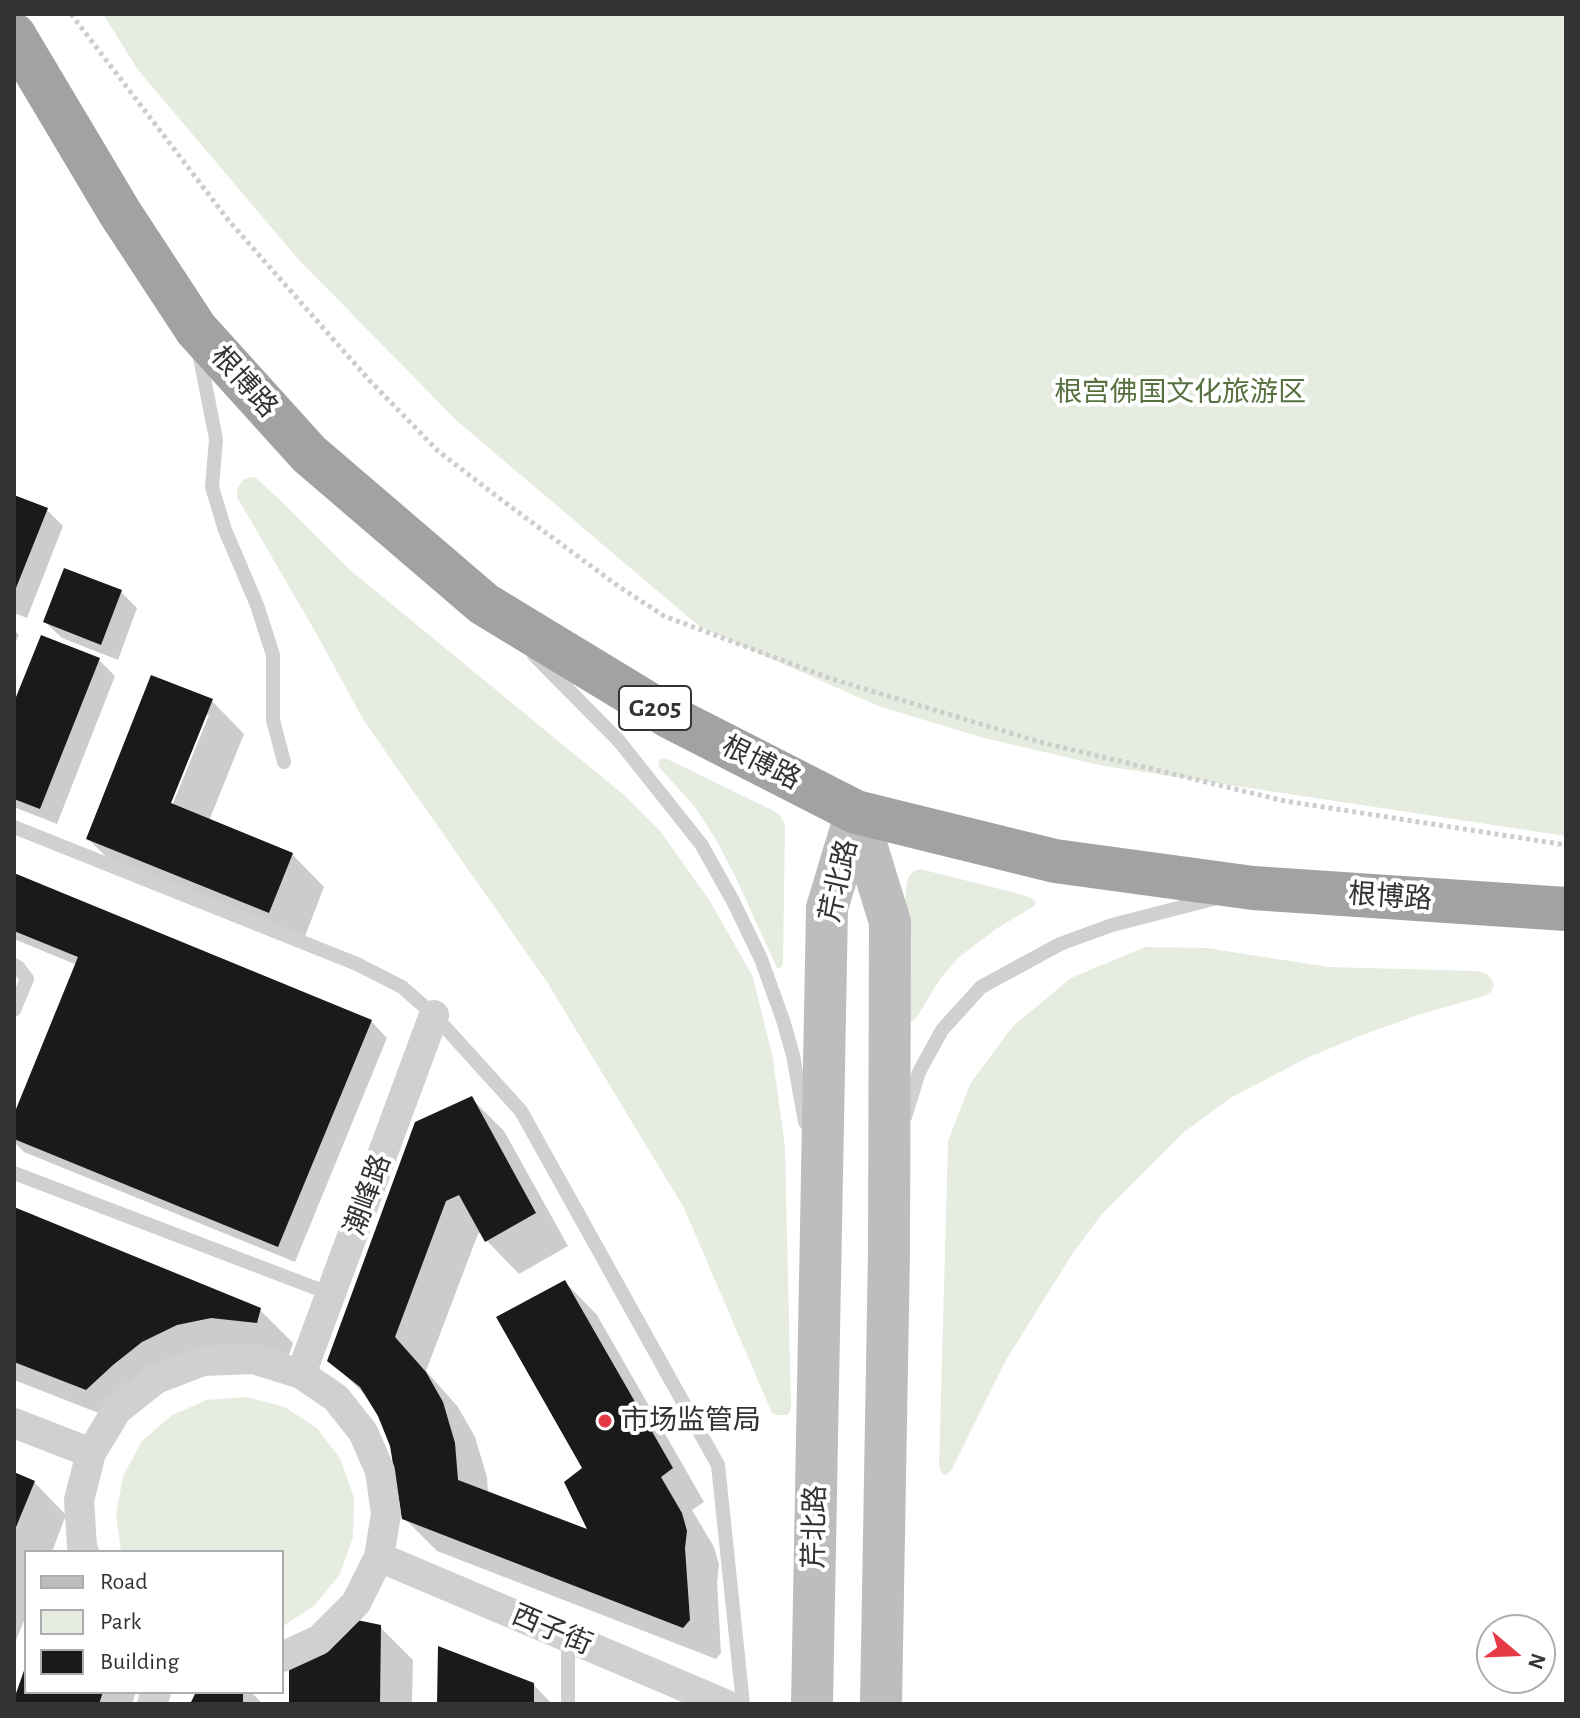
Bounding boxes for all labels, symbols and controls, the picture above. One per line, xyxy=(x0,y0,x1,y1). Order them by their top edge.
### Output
street label: 根博路 xyxy=(203,340,285,424)
park label: 根宫佛国文化旅游区 xyxy=(1054,376,1306,410)
road number: G205 xyxy=(619,686,691,730)
street label: 根博路 xyxy=(716,729,806,797)
street label: 芹北路 xyxy=(813,836,865,926)
street label: 根博路 xyxy=(1347,877,1433,917)
street label: 潮峰路 xyxy=(338,1150,398,1240)
place label: 市场监管局 xyxy=(621,1404,761,1438)
marker: 市场监管局 xyxy=(596,1412,614,1430)
street label: 芹北路 xyxy=(797,1485,833,1569)
legend xyxy=(24,1550,284,1694)
text: Road xyxy=(100,1570,148,1594)
street label: 西子街 xyxy=(507,1598,597,1662)
text: Park xyxy=(100,1610,141,1634)
north arrow xyxy=(1476,1614,1556,1694)
text: Building xyxy=(100,1650,179,1674)
text: N xyxy=(1524,1650,1550,1672)

